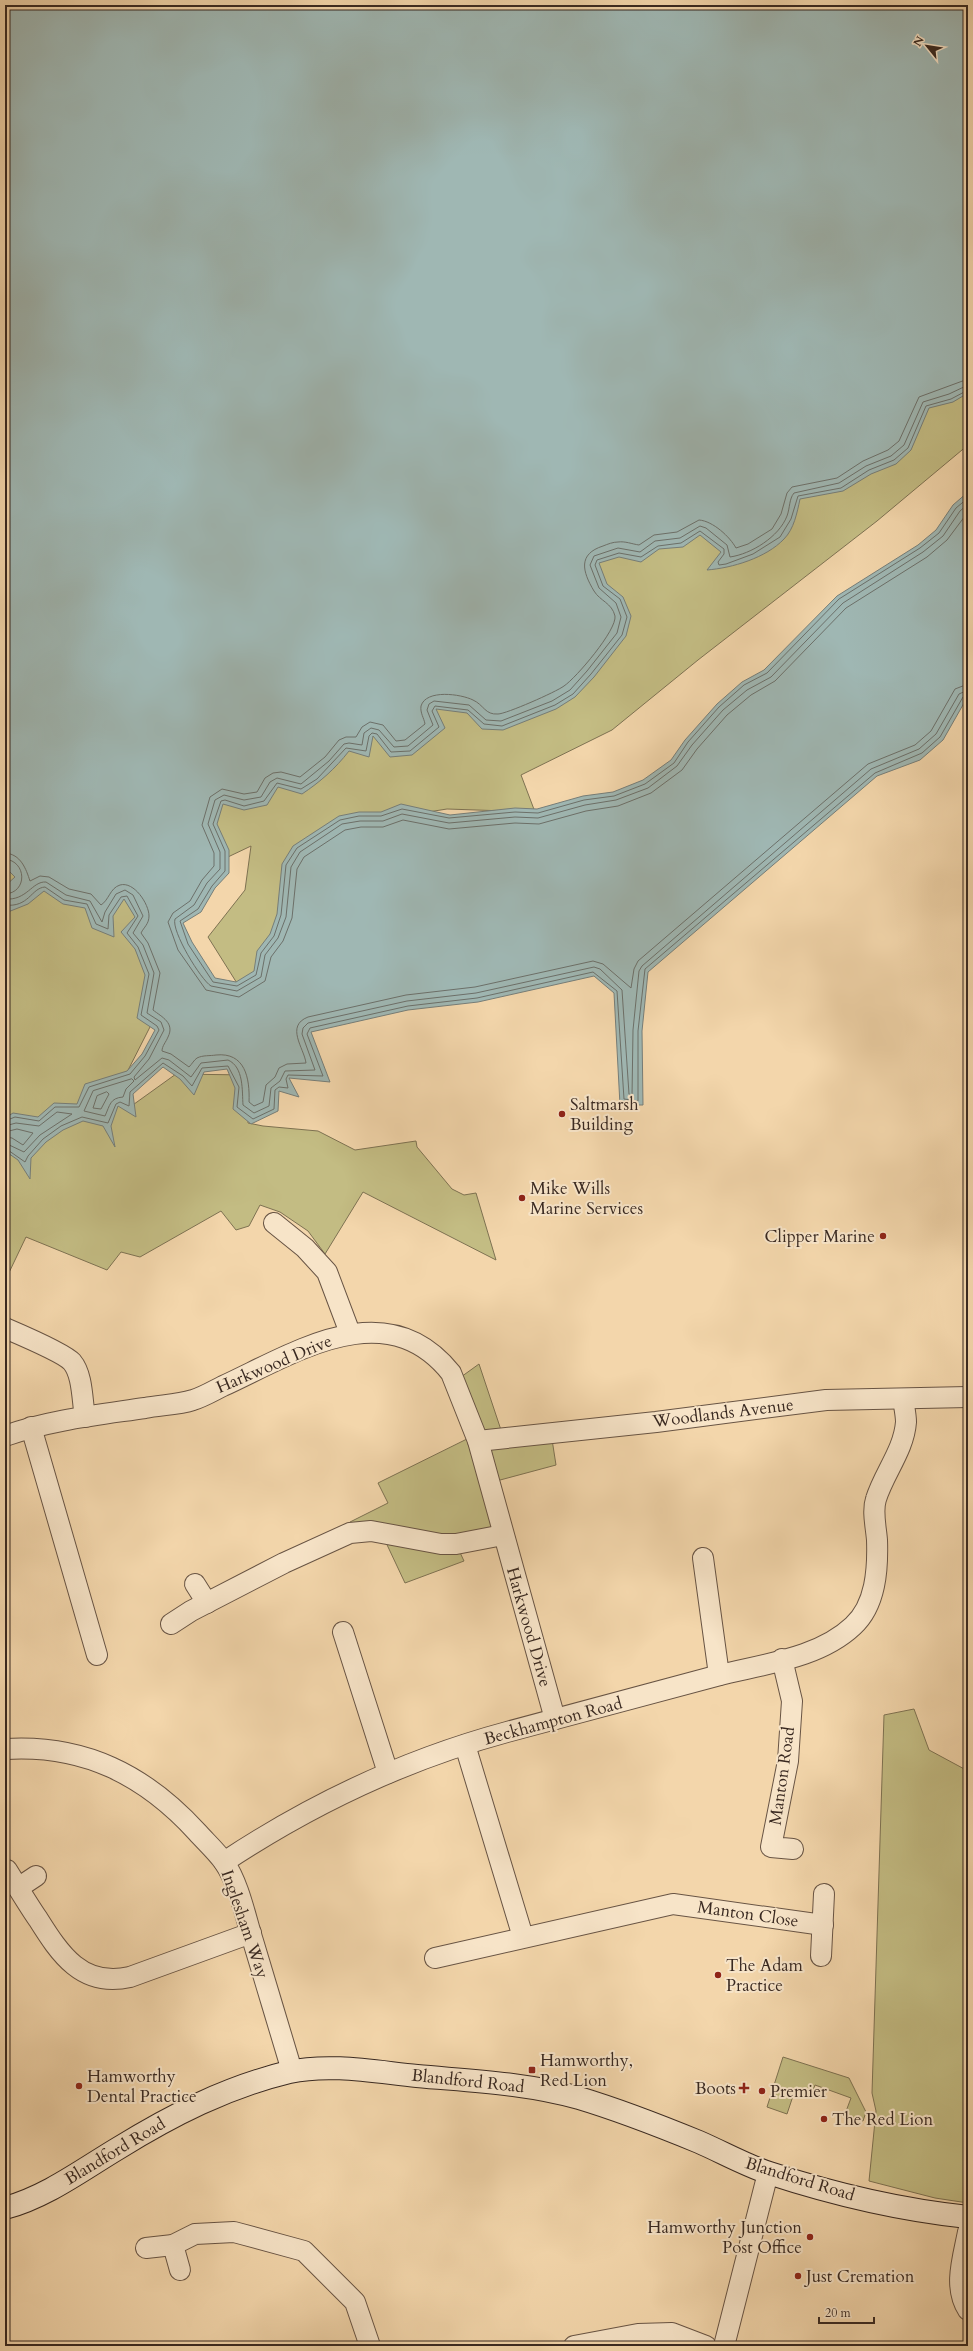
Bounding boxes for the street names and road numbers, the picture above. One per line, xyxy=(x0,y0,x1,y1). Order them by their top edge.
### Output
street label: Harkwood Drive xyxy=(213,1329,335,1399)
street label: Woodlands Avenue xyxy=(650,1393,795,1433)
street label: Harkwood Drive xyxy=(501,1564,557,1690)
street label: Beckhampton Road xyxy=(481,1691,625,1751)
street label: Manton Road xyxy=(764,1725,800,1827)
street label: Inglesham Way xyxy=(216,1867,274,1981)
street label: Manton Close xyxy=(696,1896,800,1932)
street label: Blandford Road xyxy=(410,2064,526,2098)
street label: Blandford Road xyxy=(60,2112,170,2190)
street label: Blandford Road xyxy=(742,2151,858,2207)

